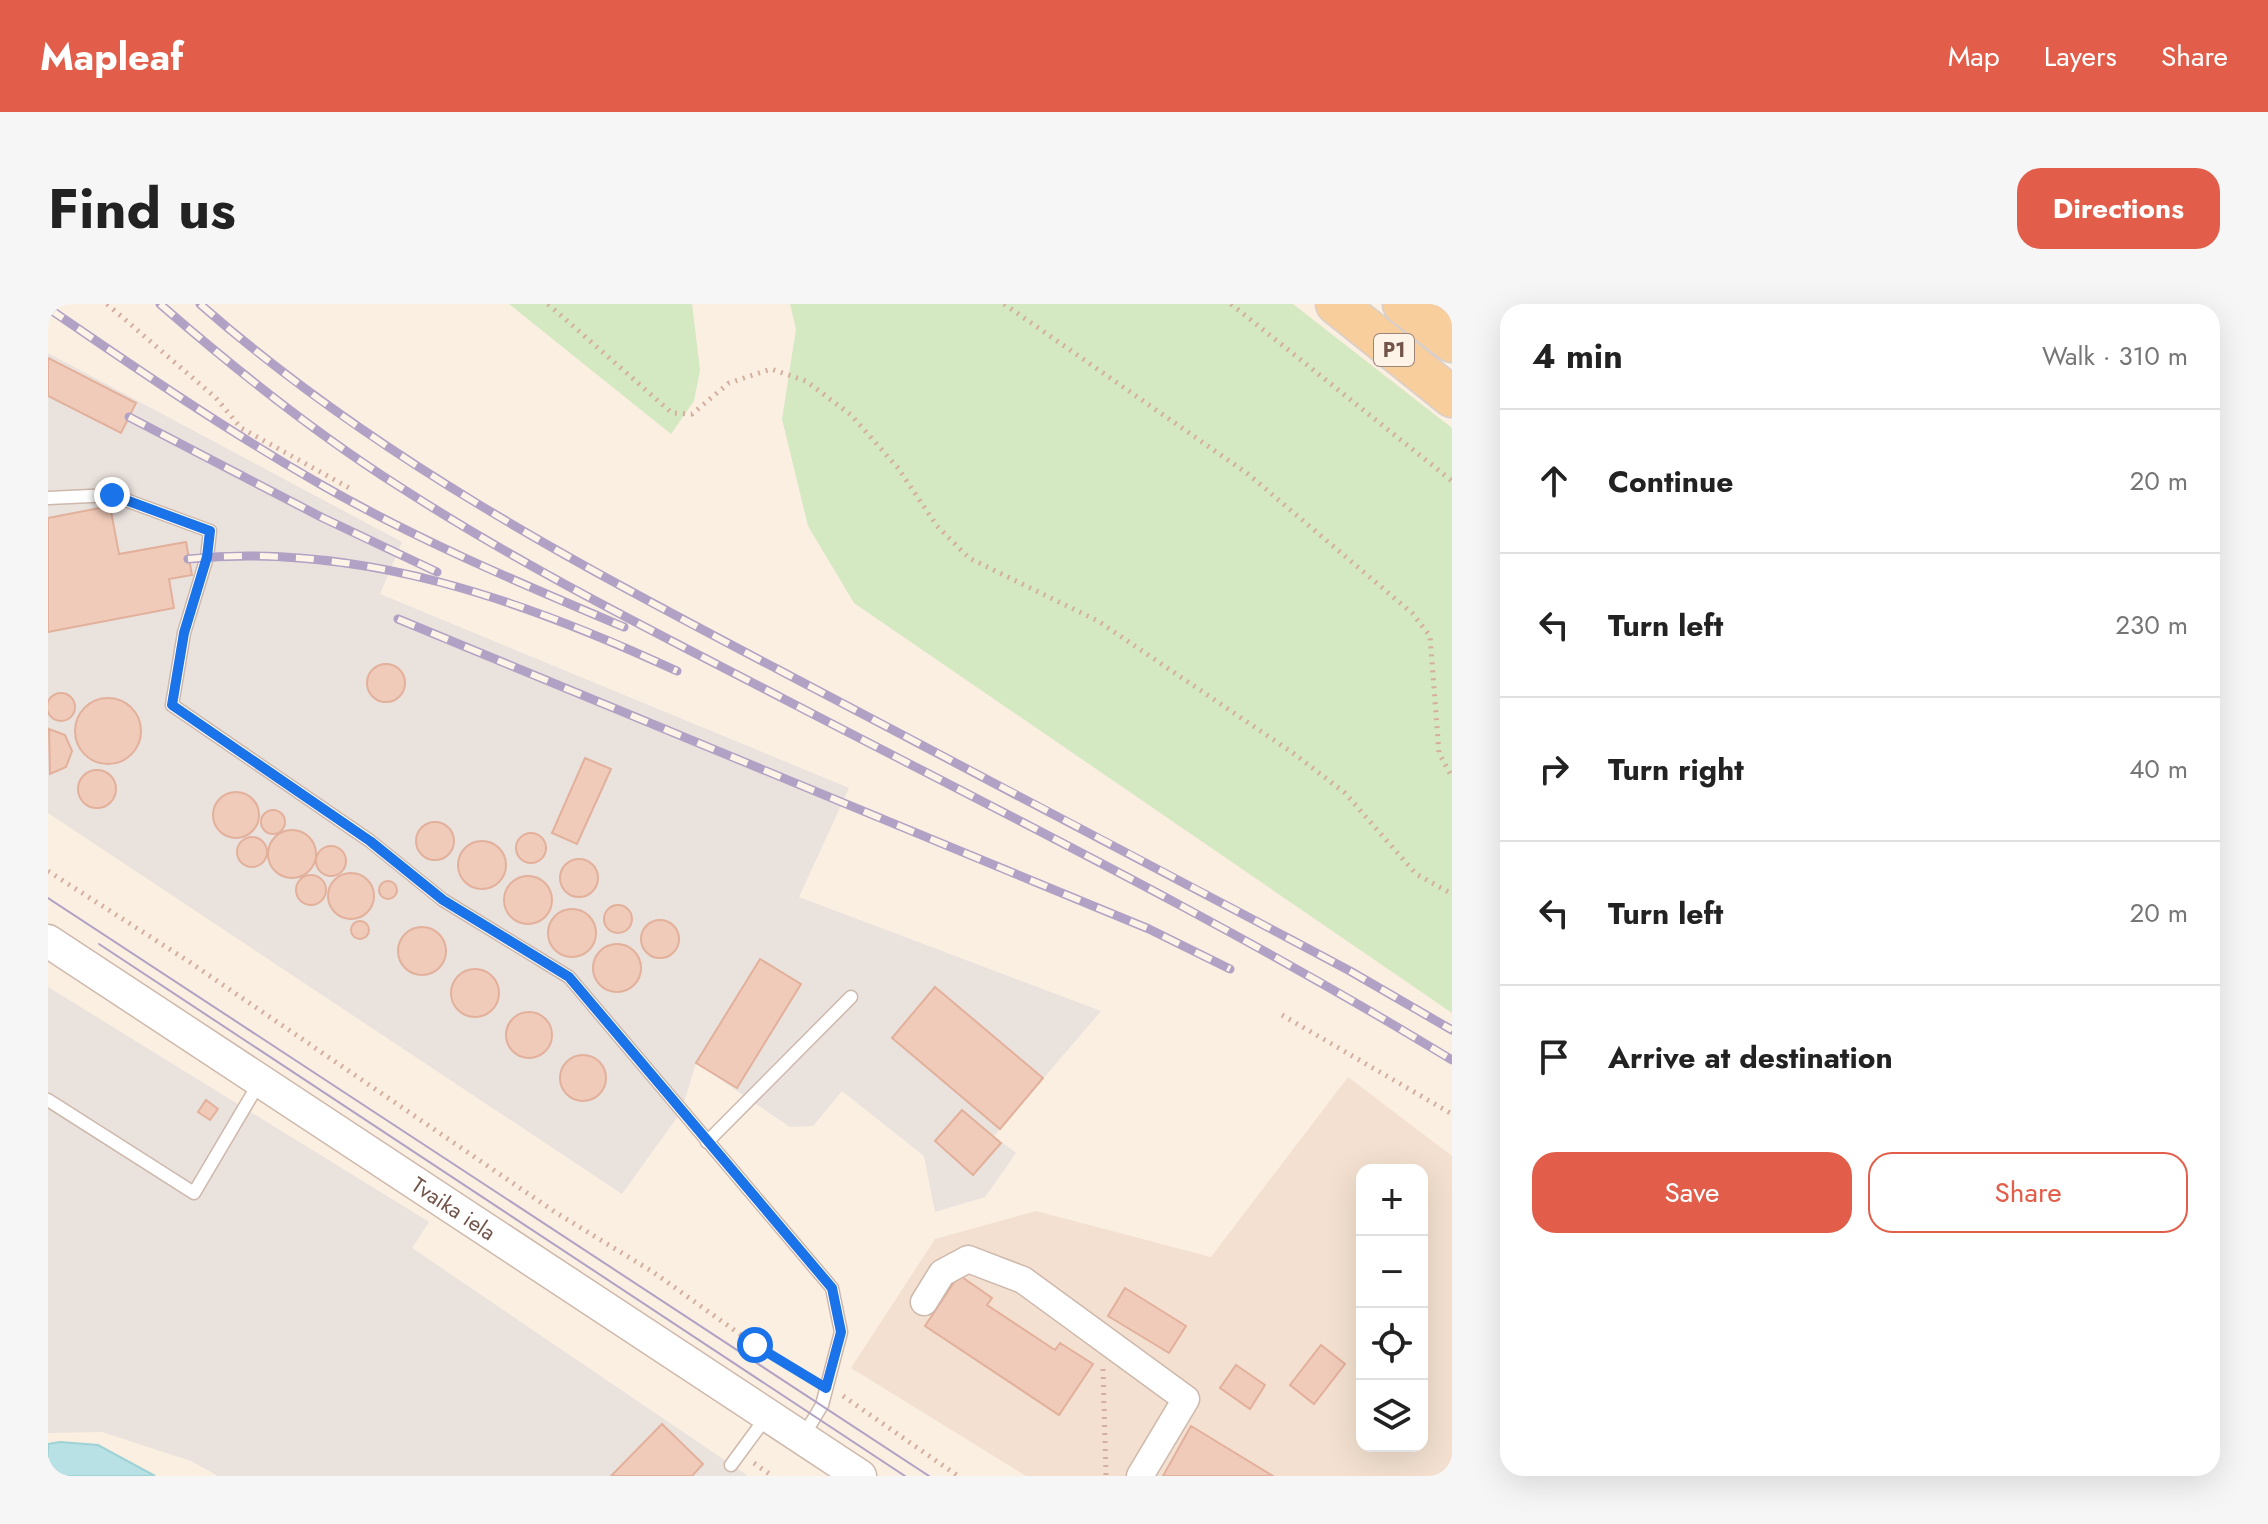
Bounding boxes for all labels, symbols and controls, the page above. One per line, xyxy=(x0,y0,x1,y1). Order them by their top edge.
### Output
text: Mapleaf xyxy=(40,29,183,84)
text: Map xyxy=(1948,36,2000,77)
text: Layers xyxy=(2044,36,2117,77)
text: Share xyxy=(2161,36,2228,77)
text: Find us xyxy=(48,168,236,249)
button: Directions xyxy=(2017,168,2220,249)
text: 4 min xyxy=(1532,332,1623,381)
road number: P1 xyxy=(1374,334,1414,366)
text: Walk · 310 m xyxy=(2042,337,2188,375)
icon: ahead xyxy=(1532,459,1576,503)
text: Continue xyxy=(1608,460,1734,503)
text: 20 m xyxy=(2130,462,2188,500)
route end xyxy=(94,477,130,513)
icon: left xyxy=(1532,603,1576,647)
text: Turn left xyxy=(1608,604,1723,647)
text: 230 m xyxy=(2115,606,2188,644)
icon: right xyxy=(1532,747,1576,791)
text: Turn right xyxy=(1608,748,1744,791)
text: 40 m xyxy=(2129,750,2188,788)
icon: left xyxy=(1532,891,1576,935)
text: Turn left xyxy=(1608,892,1723,935)
text: 20 m xyxy=(2130,894,2188,932)
icon: arrive xyxy=(1532,1035,1576,1079)
text: Arrive at destination xyxy=(1608,1036,1893,1079)
button: Save xyxy=(1532,1152,1852,1233)
button: Share xyxy=(1868,1152,2188,1233)
map controls xyxy=(1356,1164,1428,1452)
button: + xyxy=(1356,1164,1428,1236)
street label: Tvaika iela xyxy=(405,1169,502,1248)
button: − xyxy=(1356,1236,1428,1308)
button: locate xyxy=(1356,1308,1428,1380)
route start xyxy=(737,1327,773,1363)
button: layers xyxy=(1356,1380,1428,1452)

